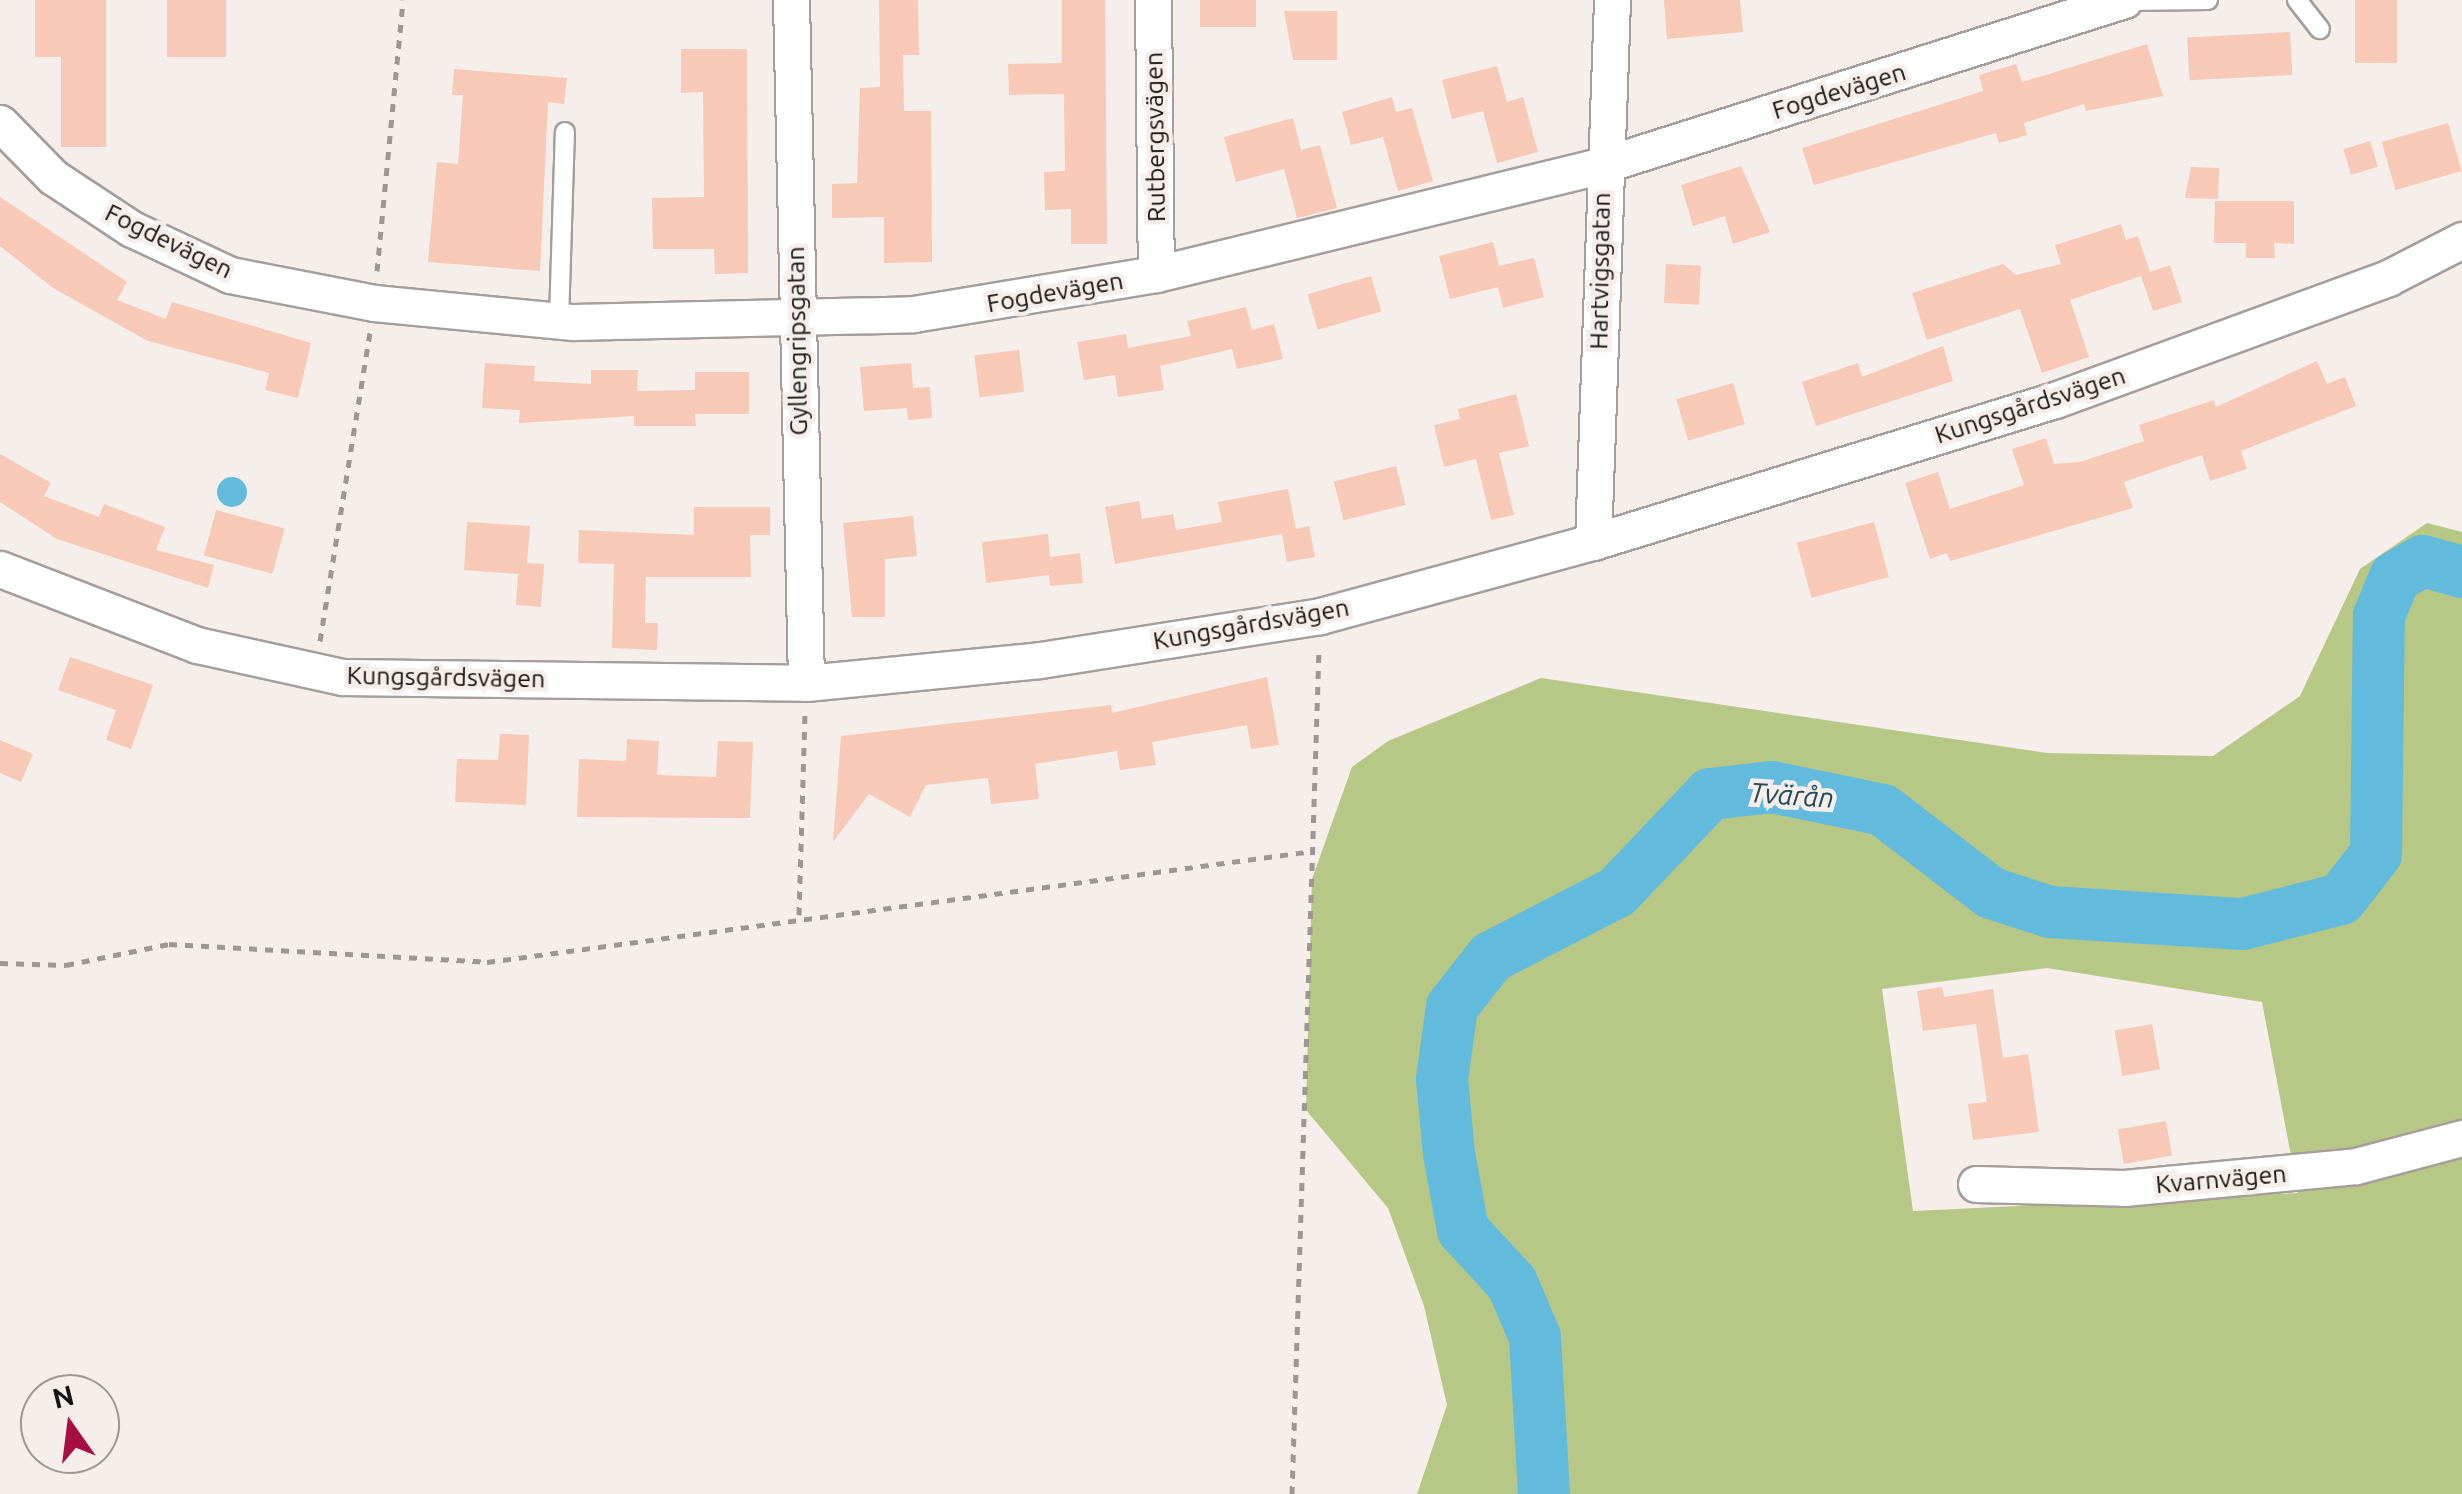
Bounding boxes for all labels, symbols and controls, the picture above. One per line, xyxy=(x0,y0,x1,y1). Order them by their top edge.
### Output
street label: Rutbergsvägen xyxy=(1139,52,1171,222)
street label: Fogdevägen xyxy=(1769,56,1909,126)
street label: Hartvigsgatan xyxy=(1584,192,1616,350)
street label: Fogdevägen xyxy=(100,197,238,285)
street label: Gyllengripsgatan xyxy=(780,246,814,436)
street label: Fogdevägen xyxy=(984,265,1126,319)
street label: Kungsgårdsvägen xyxy=(1931,360,2129,450)
street label: Kungsgårdsvägen xyxy=(1151,592,1351,656)
street label: Kungsgårdsvägen xyxy=(346,660,546,694)
water label: Tvärån xyxy=(1749,775,1835,815)
street label: Kvarnvägen xyxy=(2154,1158,2288,1200)
north arrow xyxy=(20,1374,120,1474)
text: N xyxy=(49,1379,77,1414)

